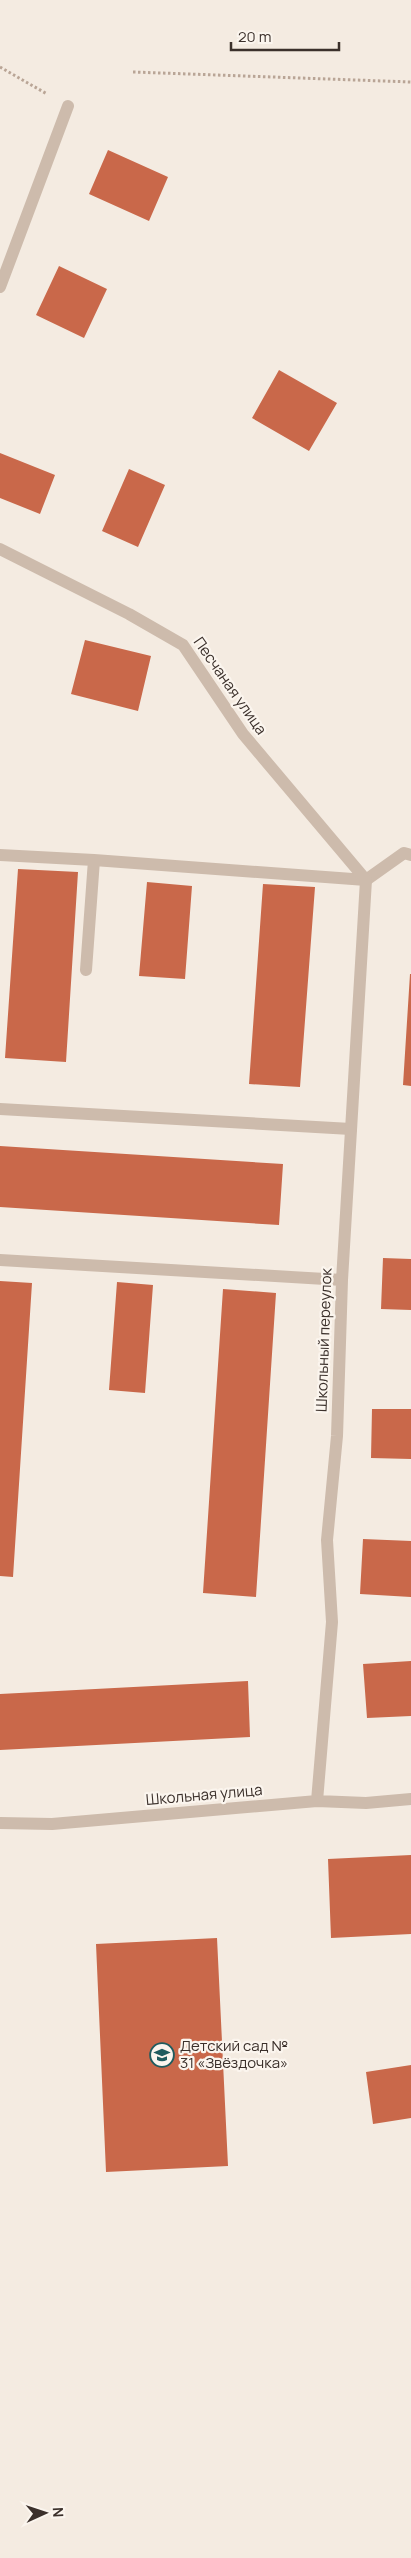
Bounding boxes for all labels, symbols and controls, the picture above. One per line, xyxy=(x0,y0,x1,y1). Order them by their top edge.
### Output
scale bar xyxy=(231,20,338,52)
text: 20 m xyxy=(238,26,271,47)
street label: Песчаная улица xyxy=(189,633,272,739)
street label: Школьный переулок xyxy=(310,1267,337,1412)
street label: Школьная улица xyxy=(145,1779,263,1810)
place label: Детский сад № 31 «Звёздочка» xyxy=(180,2035,288,2073)
school or university icon: Детский сад № 31 «Звёздочка» xyxy=(149,2042,175,2068)
north arrow xyxy=(20,2488,70,2538)
text: N xyxy=(49,2507,68,2518)

